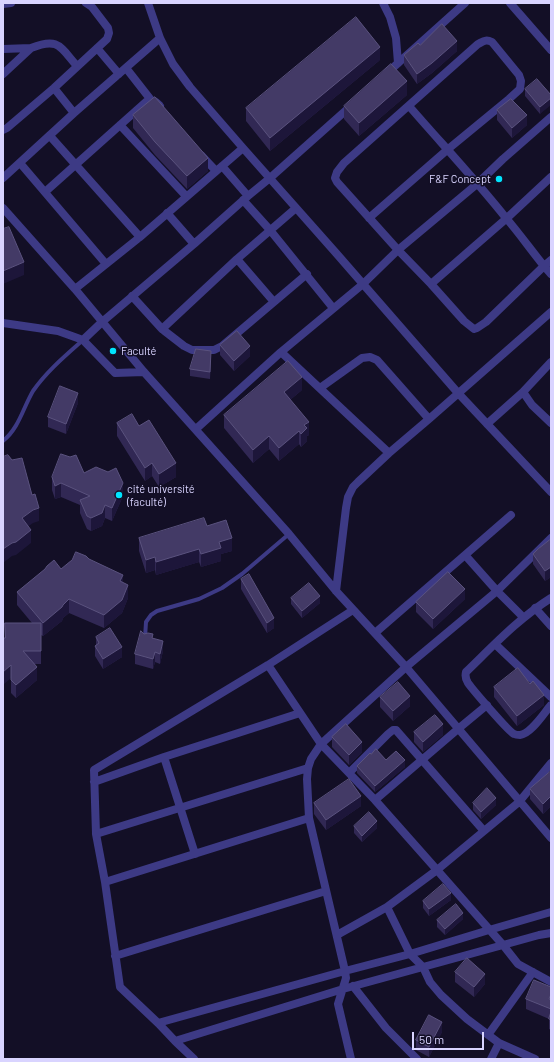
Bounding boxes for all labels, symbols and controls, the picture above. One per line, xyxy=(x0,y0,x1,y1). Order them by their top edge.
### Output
place label: F&F Concept xyxy=(429,172,491,186)
marker: F&F Concept xyxy=(494,174,504,184)
place label: Faculté xyxy=(121,344,156,358)
marker: Faculté xyxy=(108,346,118,356)
place label: cité université (faculté) xyxy=(127,482,195,508)
marker: cité université (faculté) xyxy=(114,490,124,500)
scale bar xyxy=(414,1024,486,1050)
text: 50 m xyxy=(419,1032,444,1046)

